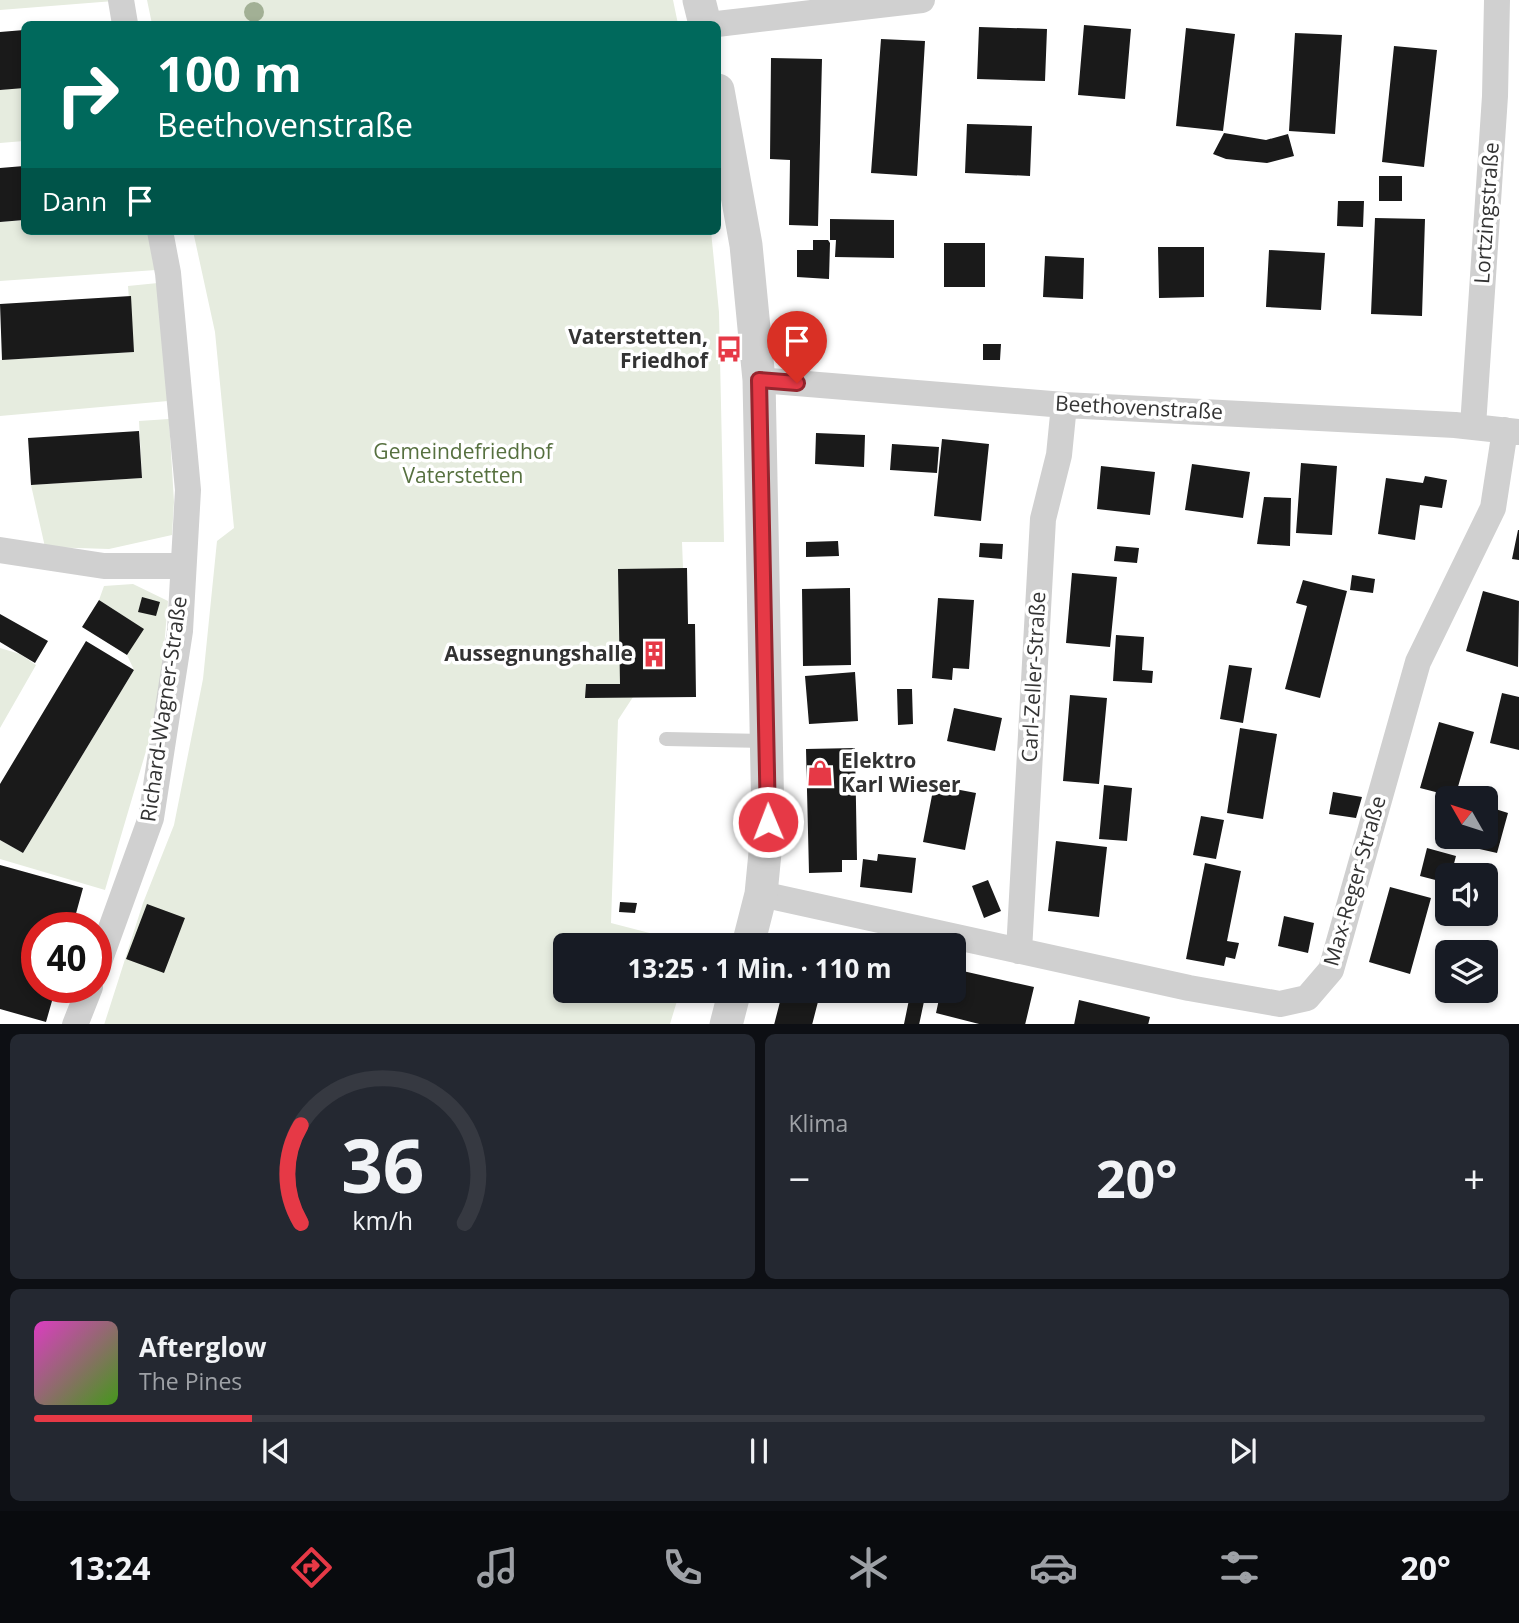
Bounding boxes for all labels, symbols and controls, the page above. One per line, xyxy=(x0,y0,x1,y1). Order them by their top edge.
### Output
text: 100 m xyxy=(157,40,302,106)
icon: right xyxy=(42,49,133,140)
text: Beethovenstraße xyxy=(157,103,413,146)
street label: Lortzingstraße xyxy=(1467,141,1505,285)
icon: arrive xyxy=(121,182,159,220)
text: Dann xyxy=(42,183,107,219)
pin xyxy=(767,311,827,383)
place label: Vaterstetten, Friedhof xyxy=(568,322,710,374)
icon: arrive xyxy=(778,322,816,360)
bus stop icon: Vaterstetten, Friedhof xyxy=(714,334,744,364)
street label: Beethovenstraße xyxy=(1054,389,1224,425)
park label: Gemeindefriedhof Vaterstetten xyxy=(373,437,555,489)
street label: Carl-Zeller-Straße xyxy=(1015,591,1051,763)
street label: Richard-Wagner-Straße xyxy=(133,594,193,824)
place label: Aussegnungshalle xyxy=(444,639,633,667)
building icon: Aussegnungshalle xyxy=(639,639,669,669)
place label: Elektro Karl Wieser xyxy=(841,746,961,798)
shop icon: Elektro Karl Wieser xyxy=(805,758,835,788)
position arrow xyxy=(731,785,805,859)
north arrow xyxy=(1435,786,1498,849)
map controls xyxy=(1435,786,1498,1003)
street label: Max-Reger-Straße xyxy=(1316,792,1392,969)
button: sound xyxy=(1435,863,1498,926)
speed limit sign: 40 xyxy=(21,912,112,1003)
button: layers xyxy=(1435,940,1498,1003)
text: 13:25 · 1 Min. · 110 m xyxy=(627,950,892,986)
text: Klima xyxy=(789,1107,848,1139)
text: 36 xyxy=(341,1115,424,1214)
text: 20° xyxy=(1096,1142,1178,1213)
text: − xyxy=(789,1152,810,1204)
text: + xyxy=(1463,1152,1485,1204)
text: km/h xyxy=(352,1202,413,1236)
text: Afterglow xyxy=(139,1329,266,1365)
text: The Pines xyxy=(139,1365,242,1397)
icon: previous xyxy=(257,1432,295,1470)
icon: pause xyxy=(740,1432,778,1470)
icon: next xyxy=(1224,1432,1262,1470)
icon: directions xyxy=(287,1543,336,1592)
icon: music xyxy=(473,1543,522,1592)
icon: phone xyxy=(658,1543,707,1592)
icon: climate xyxy=(844,1543,893,1592)
icon: car xyxy=(1029,1543,1078,1592)
icon: filters xyxy=(1215,1543,1264,1592)
text: 13:24 xyxy=(68,1546,151,1589)
text: 20° xyxy=(1400,1546,1451,1589)

